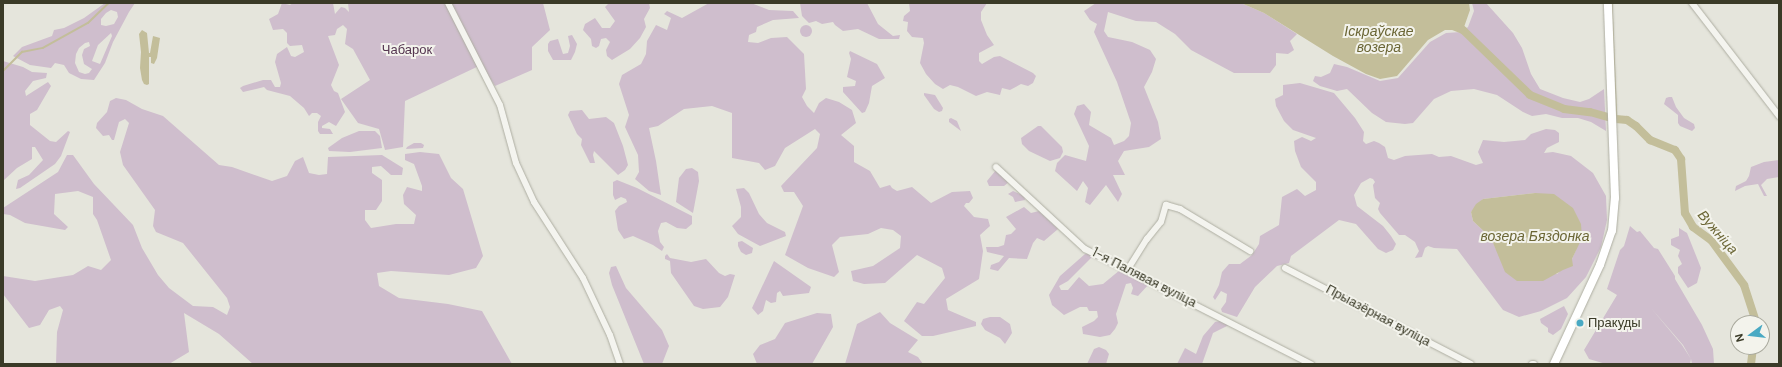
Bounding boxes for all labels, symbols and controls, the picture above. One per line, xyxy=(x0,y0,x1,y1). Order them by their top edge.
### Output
water label: Іскраўскае возера xyxy=(1344,23,1414,56)
park label: Чабарок xyxy=(382,42,432,58)
water label: Вужніца xyxy=(1694,207,1742,257)
water label: возера Бяздонка xyxy=(1480,228,1590,244)
street label: 1-я Палявая вуліца xyxy=(1089,245,1199,311)
street label: Прыазёрная вуліца xyxy=(1323,282,1433,350)
place label: Пракуды xyxy=(1588,315,1641,331)
north arrow xyxy=(1730,315,1770,355)
marker: Пракуды xyxy=(1575,318,1585,328)
text: N xyxy=(1732,332,1747,344)

